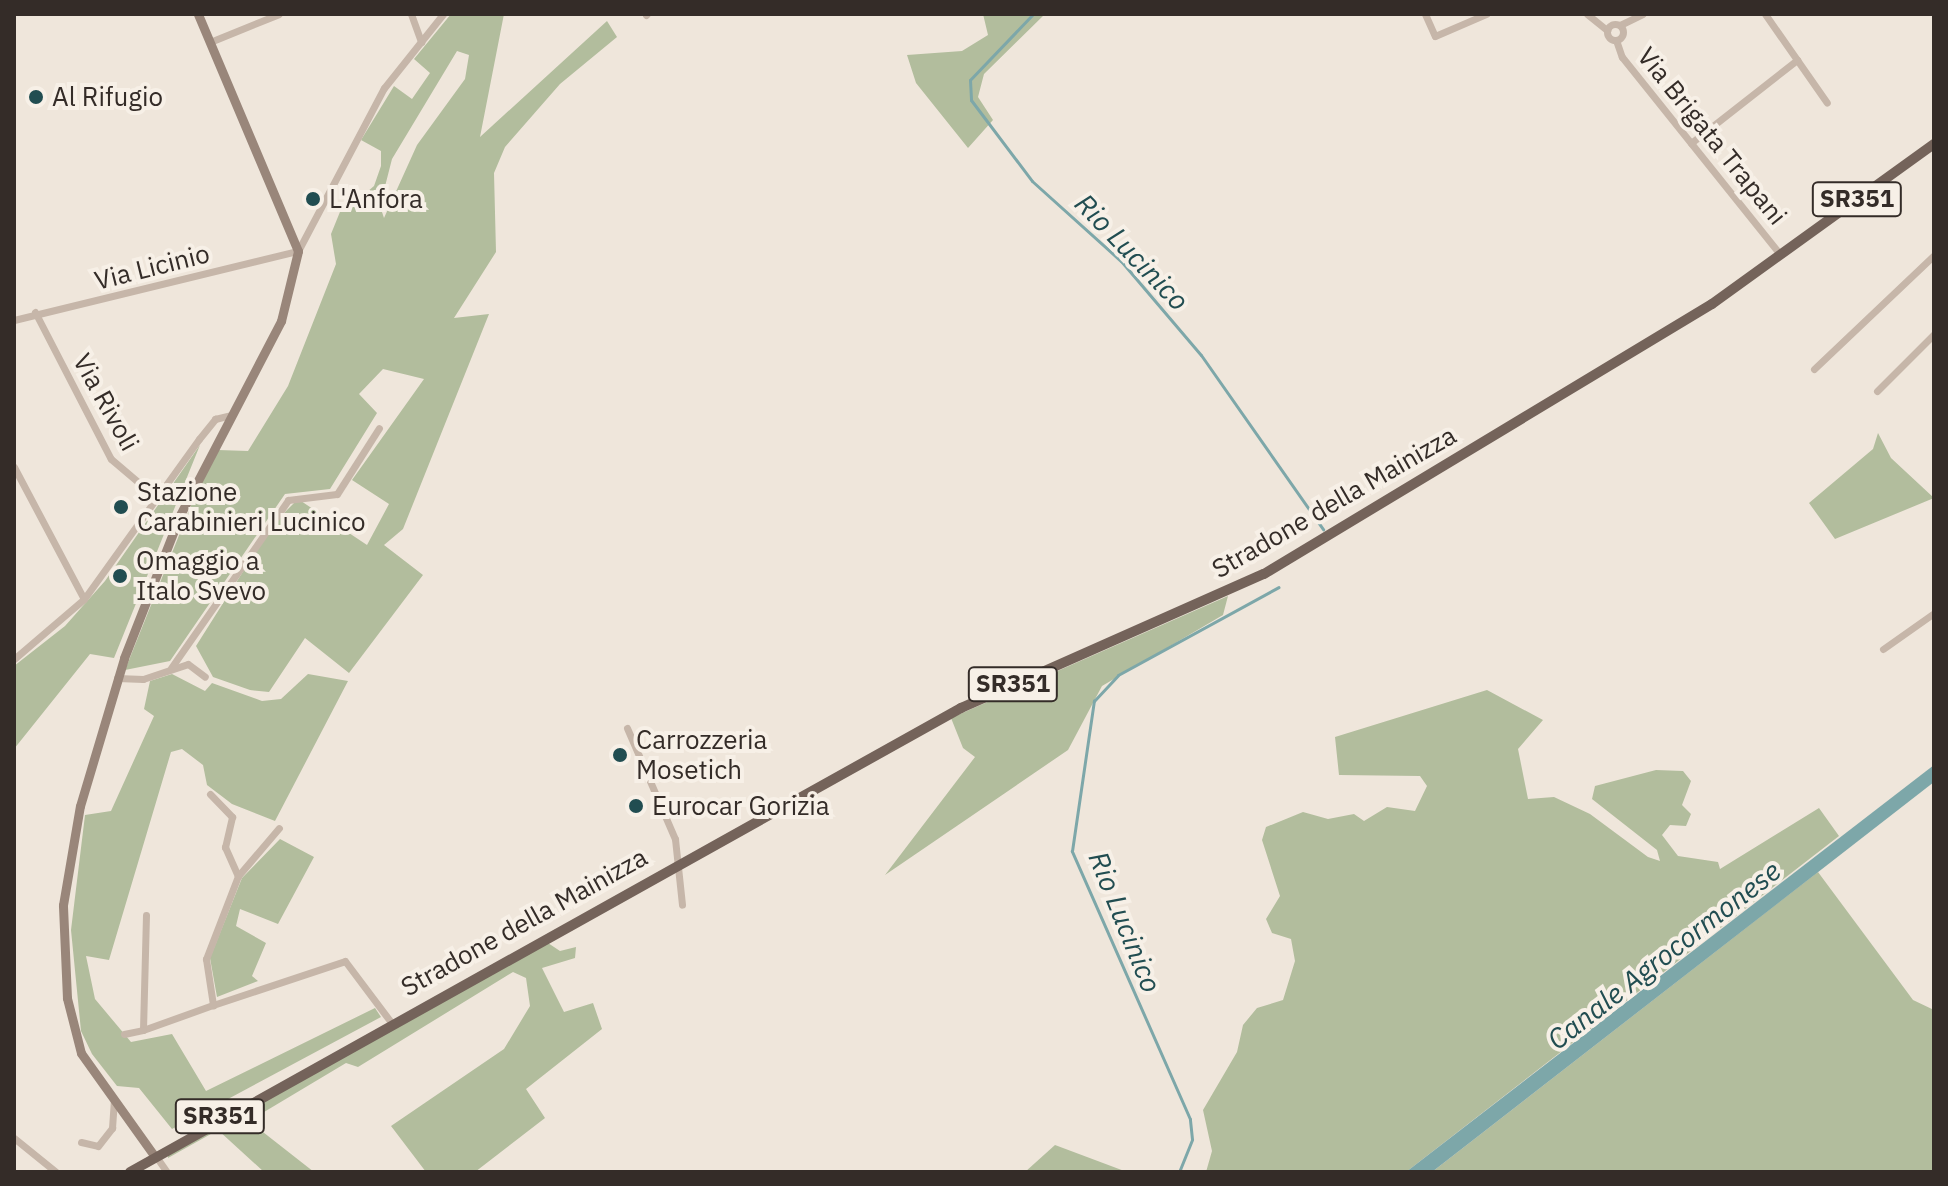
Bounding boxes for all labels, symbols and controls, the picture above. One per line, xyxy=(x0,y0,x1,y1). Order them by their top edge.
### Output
street label: Via Brigata Trapani xyxy=(1631,41,1793,231)
place label: Al Rifugio xyxy=(52,81,163,113)
marker: Al Rifugio xyxy=(27,88,45,106)
road number: SR351 xyxy=(1811,179,1903,219)
place label: L'Anfora xyxy=(329,183,423,215)
water label: Rio Lucinico xyxy=(1068,187,1196,317)
marker: L'Anfora xyxy=(304,190,322,208)
street label: Via Licinio xyxy=(91,238,213,296)
street label: Via Rivoli xyxy=(67,348,145,456)
street label: Stradone della Mainizza xyxy=(1206,419,1462,585)
place label: Stazione Carabinieri Lucinico xyxy=(137,476,366,538)
marker: Stazione Carabinieri Lucinico xyxy=(112,498,130,516)
place label: Omaggio a Italo Svevo xyxy=(136,545,266,606)
marker: Omaggio a Italo Svevo xyxy=(111,567,129,585)
road number: SR351 xyxy=(967,664,1059,704)
place label: Carrozzeria Mosetich xyxy=(636,724,767,786)
marker: Carrozzeria Mosetich xyxy=(611,746,629,764)
place label: Eurocar Gorizia xyxy=(652,790,830,822)
marker: Eurocar Gorizia xyxy=(627,797,645,815)
street label: Stradone della Mainizza xyxy=(396,841,652,1003)
water label: Rio Lucinico xyxy=(1082,847,1168,997)
water label: Canale Agrocormonese xyxy=(1541,854,1787,1056)
road number: SR351 xyxy=(174,1096,266,1136)

